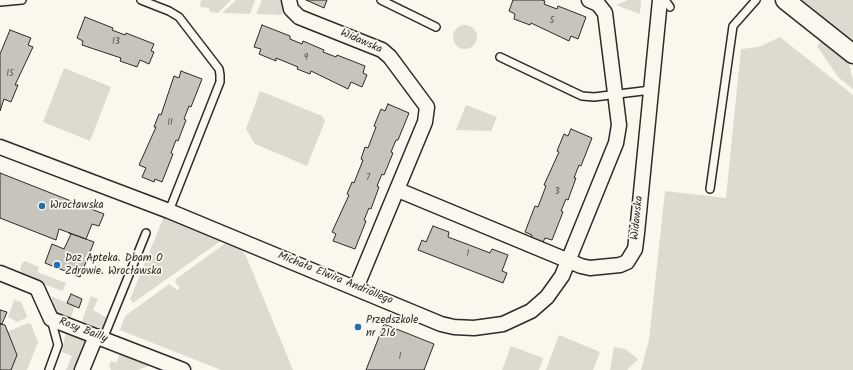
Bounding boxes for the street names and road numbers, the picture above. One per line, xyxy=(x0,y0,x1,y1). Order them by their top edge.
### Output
street label: Widawska xyxy=(338,27,384,57)
street label: Widawska xyxy=(629,195,647,241)
street label: Michała Elwira Andriollego xyxy=(276,250,394,308)
street label: Rosy Bailly xyxy=(57,316,109,346)

